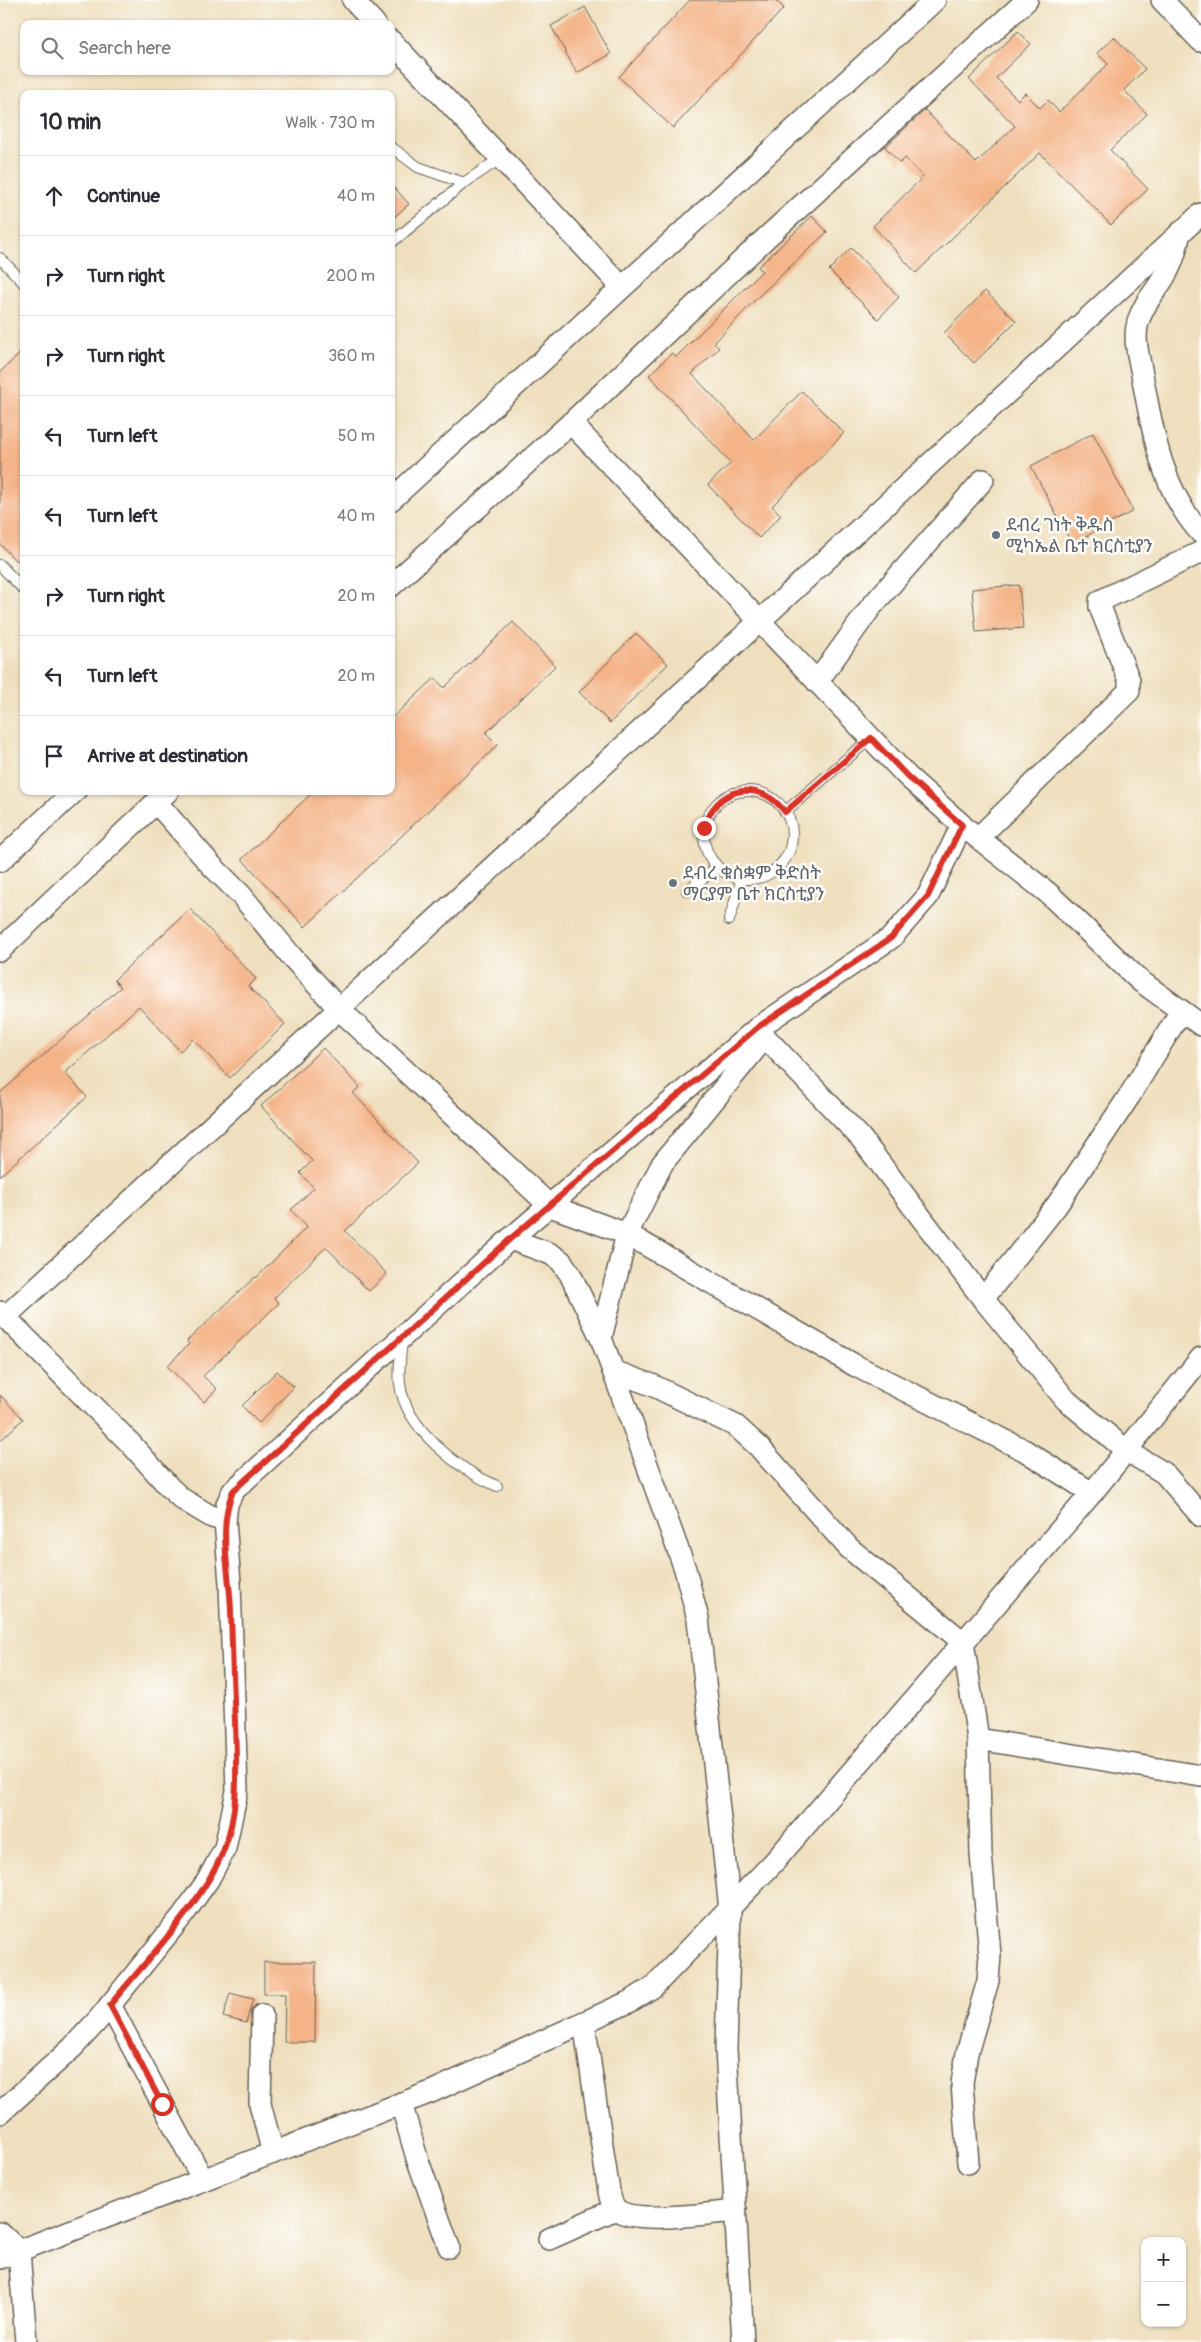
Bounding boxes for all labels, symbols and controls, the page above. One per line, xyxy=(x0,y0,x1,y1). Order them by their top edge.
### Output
search box xyxy=(20,20,395,75)
icon: search xyxy=(38,34,66,62)
text: Search here xyxy=(78,36,171,60)
text: 10 min xyxy=(40,109,101,136)
text: Walk · 730 m xyxy=(285,113,375,133)
icon: ahead xyxy=(40,182,68,210)
text: Continue xyxy=(87,184,160,208)
text: 40 m xyxy=(337,186,375,206)
icon: right xyxy=(40,262,68,290)
text: Turn right xyxy=(87,264,165,288)
text: 200 m xyxy=(327,266,375,286)
icon: right xyxy=(40,342,68,370)
text: Turn right xyxy=(87,344,165,368)
text: 360 m xyxy=(328,346,375,366)
icon: left xyxy=(40,422,68,450)
text: Turn left xyxy=(87,424,157,448)
text: 50 m xyxy=(338,426,375,446)
icon: left xyxy=(40,502,68,530)
text: Turn left xyxy=(87,504,157,528)
text: 40 m xyxy=(337,506,375,526)
place label: ደብረ ገነት ቅዱስ ሚካኤል ቤተ ክርስቲያን xyxy=(1006,514,1153,558)
marker: ደብረ ገነት ቅዱስ ሚካኤል ቤተ ክርስቲያን xyxy=(990,529,1002,541)
icon: right xyxy=(40,582,68,610)
text: Turn right xyxy=(87,584,165,608)
text: 20 m xyxy=(337,586,375,606)
icon: left xyxy=(40,662,68,690)
text: Turn left xyxy=(87,664,157,688)
text: 20 m xyxy=(337,666,375,686)
icon: arrive xyxy=(40,742,68,770)
text: Arrive at destination xyxy=(87,744,248,768)
route end xyxy=(693,817,716,840)
place label: ደብረ ቁስቋም ቅድስት ማርያም ቤተ ክርስቲያን xyxy=(683,862,825,906)
marker: ደብረ ቁስቋም ቅድስት ማርያም ቤተ ክርስቲያን xyxy=(667,877,679,889)
route start xyxy=(151,2093,174,2116)
map controls xyxy=(1141,2237,1186,2327)
button: + xyxy=(1141,2237,1186,2282)
button: − xyxy=(1141,2282,1186,2327)

